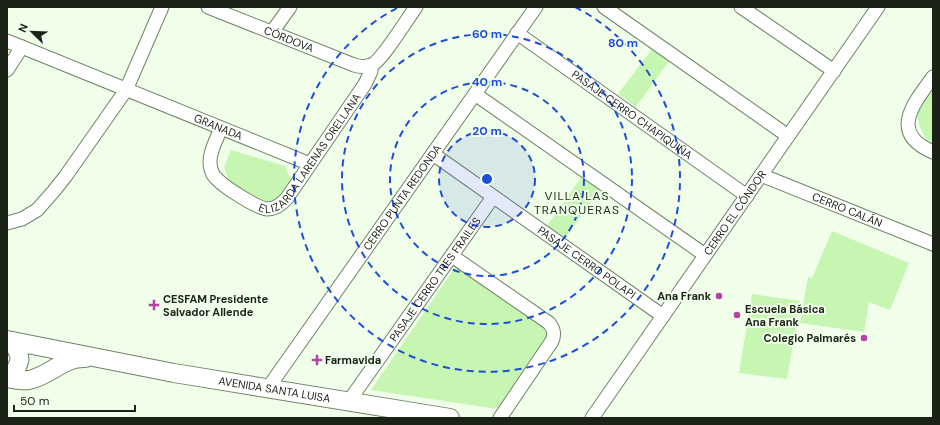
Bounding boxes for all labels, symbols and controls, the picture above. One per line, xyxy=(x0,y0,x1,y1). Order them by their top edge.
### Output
north arrow xyxy=(12,12,52,52)
text: N xyxy=(15,22,31,35)
street label: CÓRDOVA xyxy=(262,23,316,55)
text: 60 m xyxy=(472,26,502,42)
text: 80 m xyxy=(608,35,638,51)
street label: PASAJE CERRO CHAPIQUIÑA xyxy=(569,67,695,162)
text: 40 m xyxy=(472,74,502,90)
street label: ELIZARDA LARENAS ORELLANA xyxy=(257,91,364,216)
street label: GRANADA xyxy=(192,111,245,143)
text: 20 m xyxy=(472,123,502,139)
street label: CERRO PUNTA REDONDA xyxy=(360,142,444,253)
street label: CERRO EL CÓNDOR xyxy=(700,168,769,258)
centre of rings xyxy=(480,172,494,186)
district label: VILLA LAS TRANQUERAS xyxy=(534,188,620,218)
street label: CERRO CALÁN xyxy=(810,189,884,230)
street label: PASAJE CERRO TRES FRAILES xyxy=(386,214,484,344)
street label: PASAJE CERRO POLAPI xyxy=(535,223,638,302)
place label: Ana Frank xyxy=(657,289,712,303)
marker: Ana Frank xyxy=(714,291,724,301)
place label: CESFAM Presidente Salvador Allende xyxy=(163,292,268,319)
marker: CESFAM Presidente Salvador Allende xyxy=(148,299,160,311)
place label: Escuela Básica Ana Frank xyxy=(745,302,825,329)
marker: Escuela Básica Ana Frank xyxy=(732,310,742,320)
place label: Colegio Palmarés xyxy=(763,331,856,345)
marker: Colegio Palmarés xyxy=(859,333,869,343)
place label: Farmavida xyxy=(325,353,381,367)
marker: Farmavida xyxy=(312,355,322,365)
street label: AVENIDA SANTA LUISA xyxy=(217,373,331,405)
scale bar xyxy=(14,387,135,413)
text: 50 m xyxy=(20,393,49,409)

